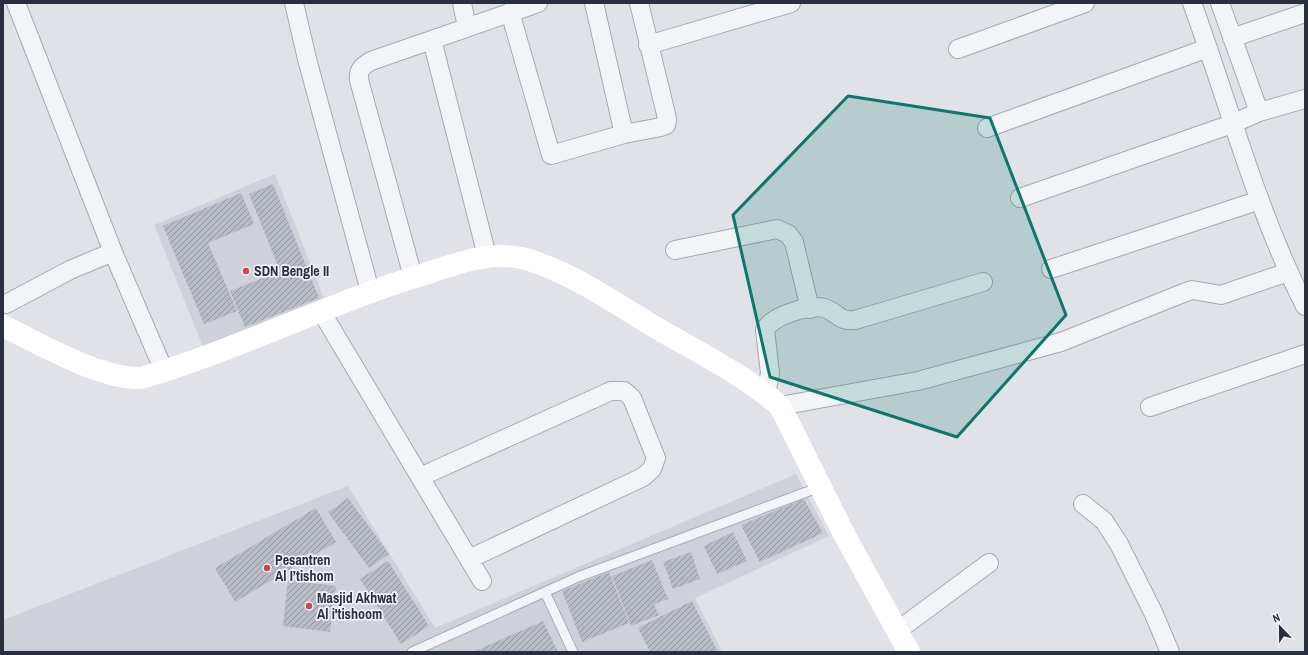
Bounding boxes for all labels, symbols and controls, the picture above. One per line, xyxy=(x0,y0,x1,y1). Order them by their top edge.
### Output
place label: SDN Bengle II xyxy=(254,262,329,280)
marker: SDN Bengle II xyxy=(241,266,251,276)
place label: Pesantren Al I’tishom xyxy=(275,551,334,585)
marker: Pesantren Al I’tishom xyxy=(262,563,272,573)
place label: Masjid Akhwat Al i'tishoom xyxy=(317,589,397,623)
marker: Masjid Akhwat Al i'tishoom xyxy=(304,601,314,611)
north arrow xyxy=(1260,607,1300,647)
text: N xyxy=(1271,610,1282,625)

